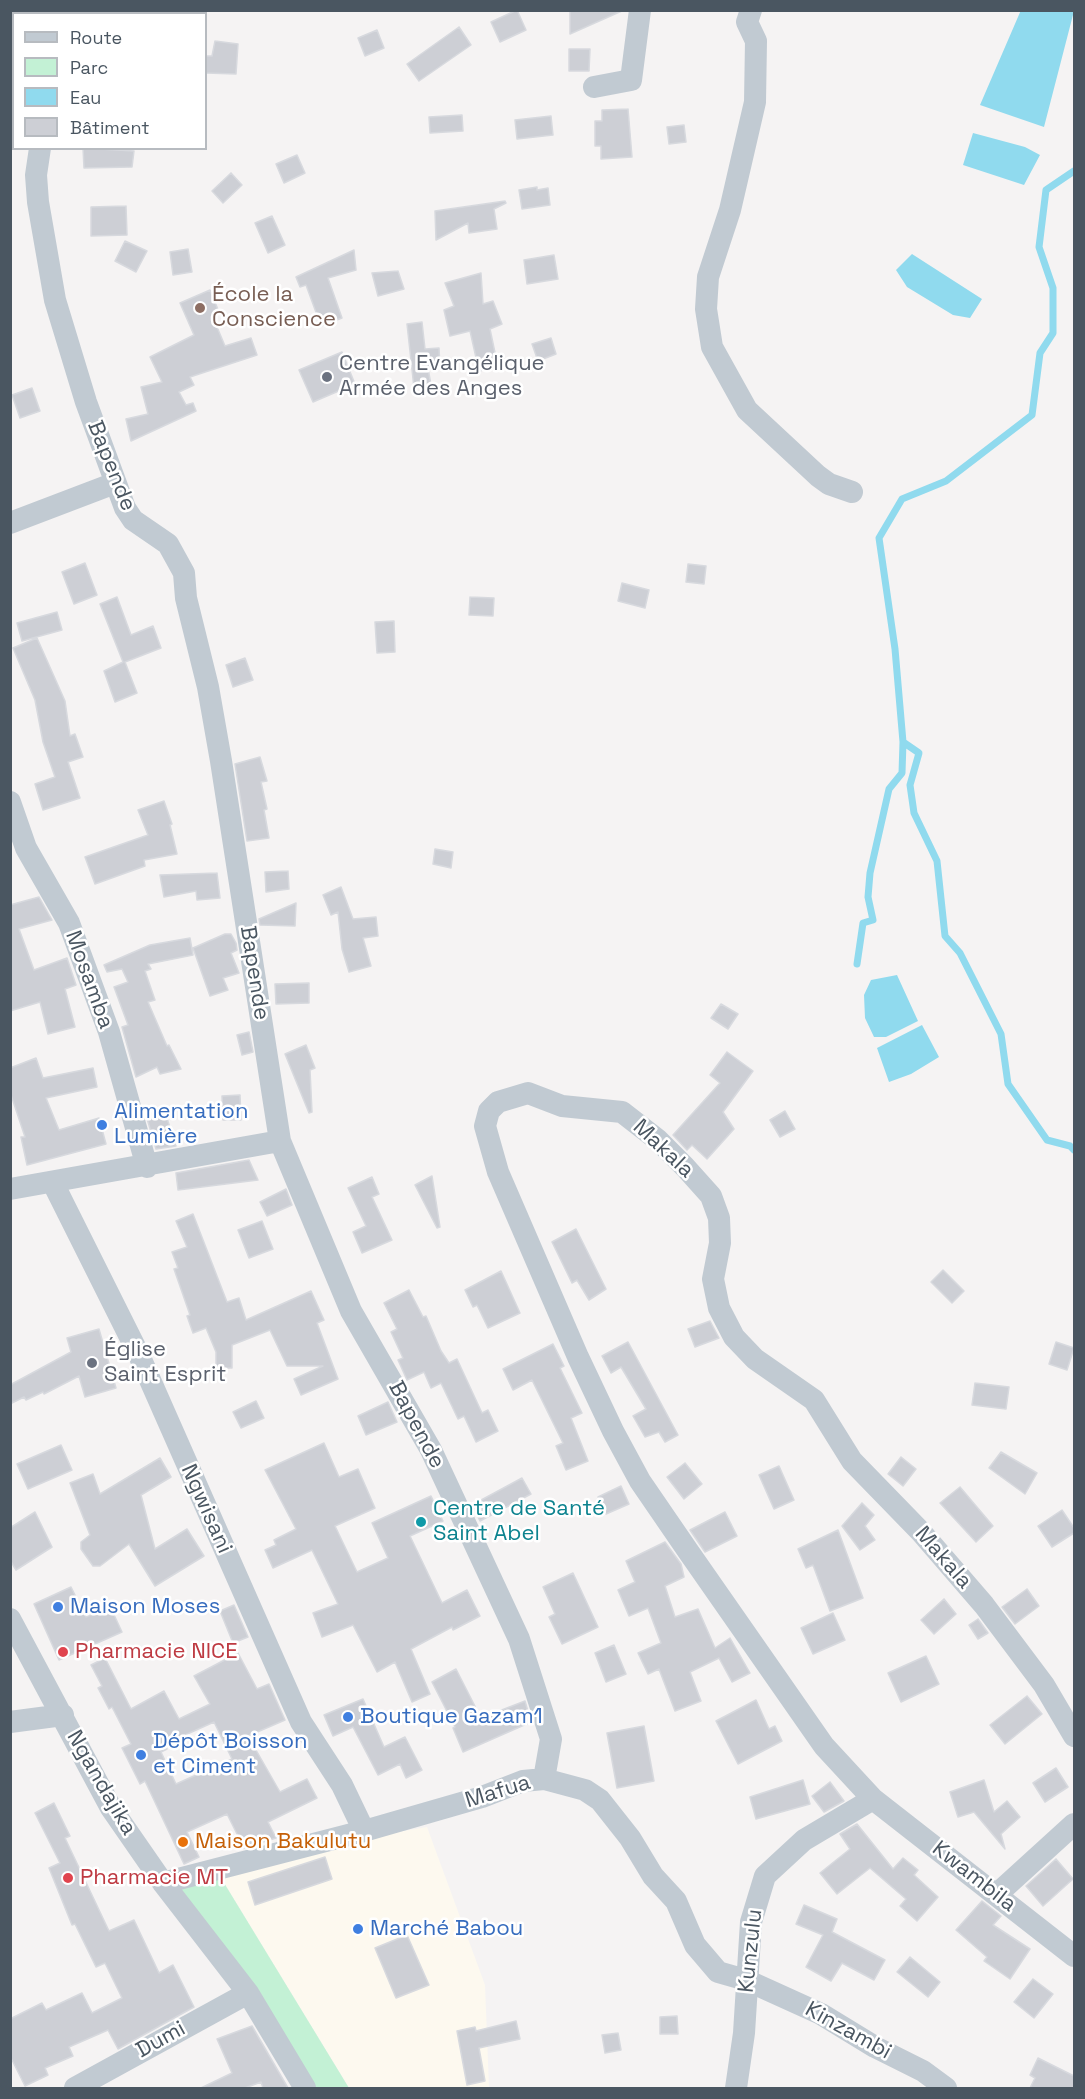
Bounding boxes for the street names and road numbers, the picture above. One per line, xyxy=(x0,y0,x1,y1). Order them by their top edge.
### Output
street label: Bapende xyxy=(81,417,141,515)
street label: Bapende xyxy=(234,924,274,1022)
street label: Mosamba xyxy=(59,927,119,1033)
street label: Makala xyxy=(627,1114,699,1184)
street label: Bapende xyxy=(382,1377,450,1473)
street label: Ngwisani xyxy=(175,1460,237,1558)
street label: Makala xyxy=(909,1521,977,1595)
street label: Ngandajika xyxy=(60,1726,142,1840)
street label: Mafua xyxy=(462,1770,534,1814)
street label: Kwambila xyxy=(927,1836,1021,1918)
street label: Kunzulu xyxy=(733,1908,769,1994)
street label: Kinzambi xyxy=(800,1996,896,2066)
street label: Dumi xyxy=(132,2016,190,2064)

